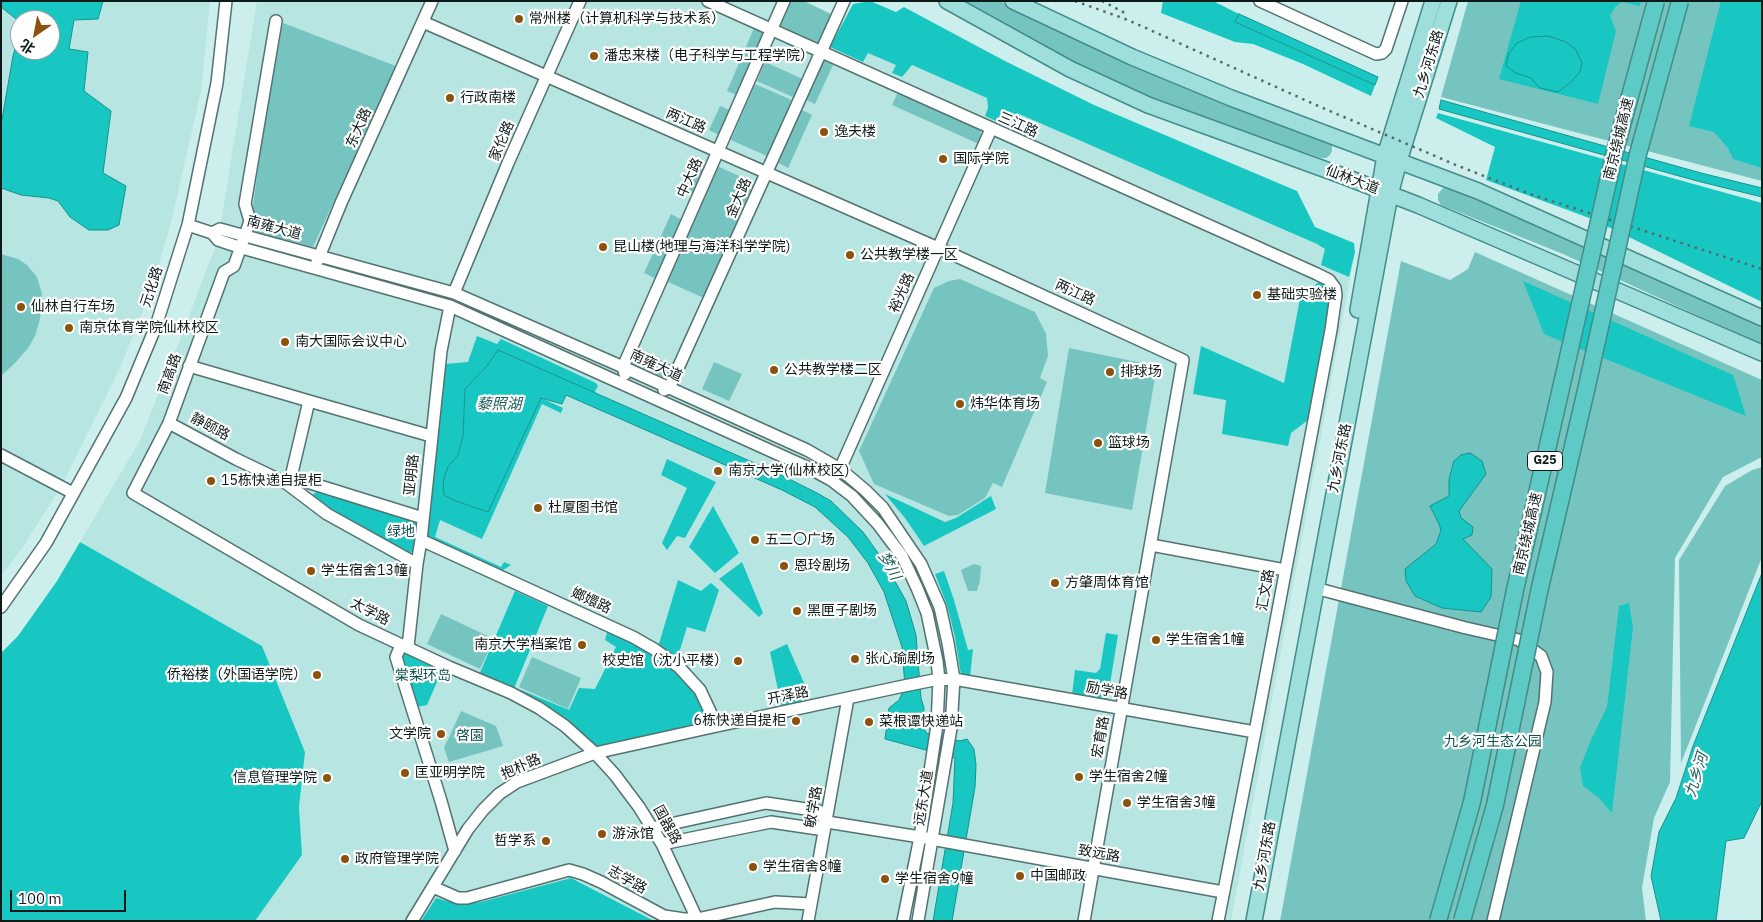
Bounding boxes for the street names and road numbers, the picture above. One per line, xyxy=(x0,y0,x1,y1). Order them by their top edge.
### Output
street label: 九乡河东路 xyxy=(1411,28,1447,100)
street label: 南京绕城高速 xyxy=(1601,96,1637,182)
street label: 东大路 xyxy=(343,105,375,151)
street label: 两江路 xyxy=(663,105,709,137)
street label: 三江路 xyxy=(995,109,1041,141)
street label: 家伦路 xyxy=(486,118,518,164)
street label: 中大路 xyxy=(674,155,706,201)
street label: 仙林大道 xyxy=(1323,162,1381,198)
street label: 金大路 xyxy=(723,175,755,221)
street label: 南雍大道 xyxy=(245,213,303,243)
street label: 元化路 xyxy=(138,264,166,310)
street label: 裕光路 xyxy=(886,270,918,316)
street label: 两江路 xyxy=(1052,277,1098,309)
street label: 南雍大道 xyxy=(627,347,685,385)
street label: 南高路 xyxy=(155,351,185,397)
street label: 静颐路 xyxy=(188,410,232,444)
street label: 九乡河东路 xyxy=(1325,422,1355,494)
road number: G25 xyxy=(1528,452,1562,471)
street label: 亚明路 xyxy=(401,453,423,497)
street label: 南京绕城高速 xyxy=(1510,491,1546,577)
street label: 汇文路 xyxy=(1254,568,1278,612)
street label: 嫏嬛路 xyxy=(568,585,614,617)
street label: 太学路 xyxy=(348,595,392,629)
street label: 励学路 xyxy=(1085,679,1129,703)
street label: 开泽路 xyxy=(766,684,810,708)
street label: 宏育路 xyxy=(1089,715,1113,759)
street label: 抱朴路 xyxy=(498,751,544,783)
street label: 远东大道 xyxy=(911,769,937,827)
street label: 敏学路 xyxy=(802,785,826,829)
street label: 国器路 xyxy=(649,803,685,847)
street label: 九乡河东路 xyxy=(1251,820,1279,892)
street label: 致远路 xyxy=(1077,842,1121,866)
street label: 志学路 xyxy=(605,862,649,898)

